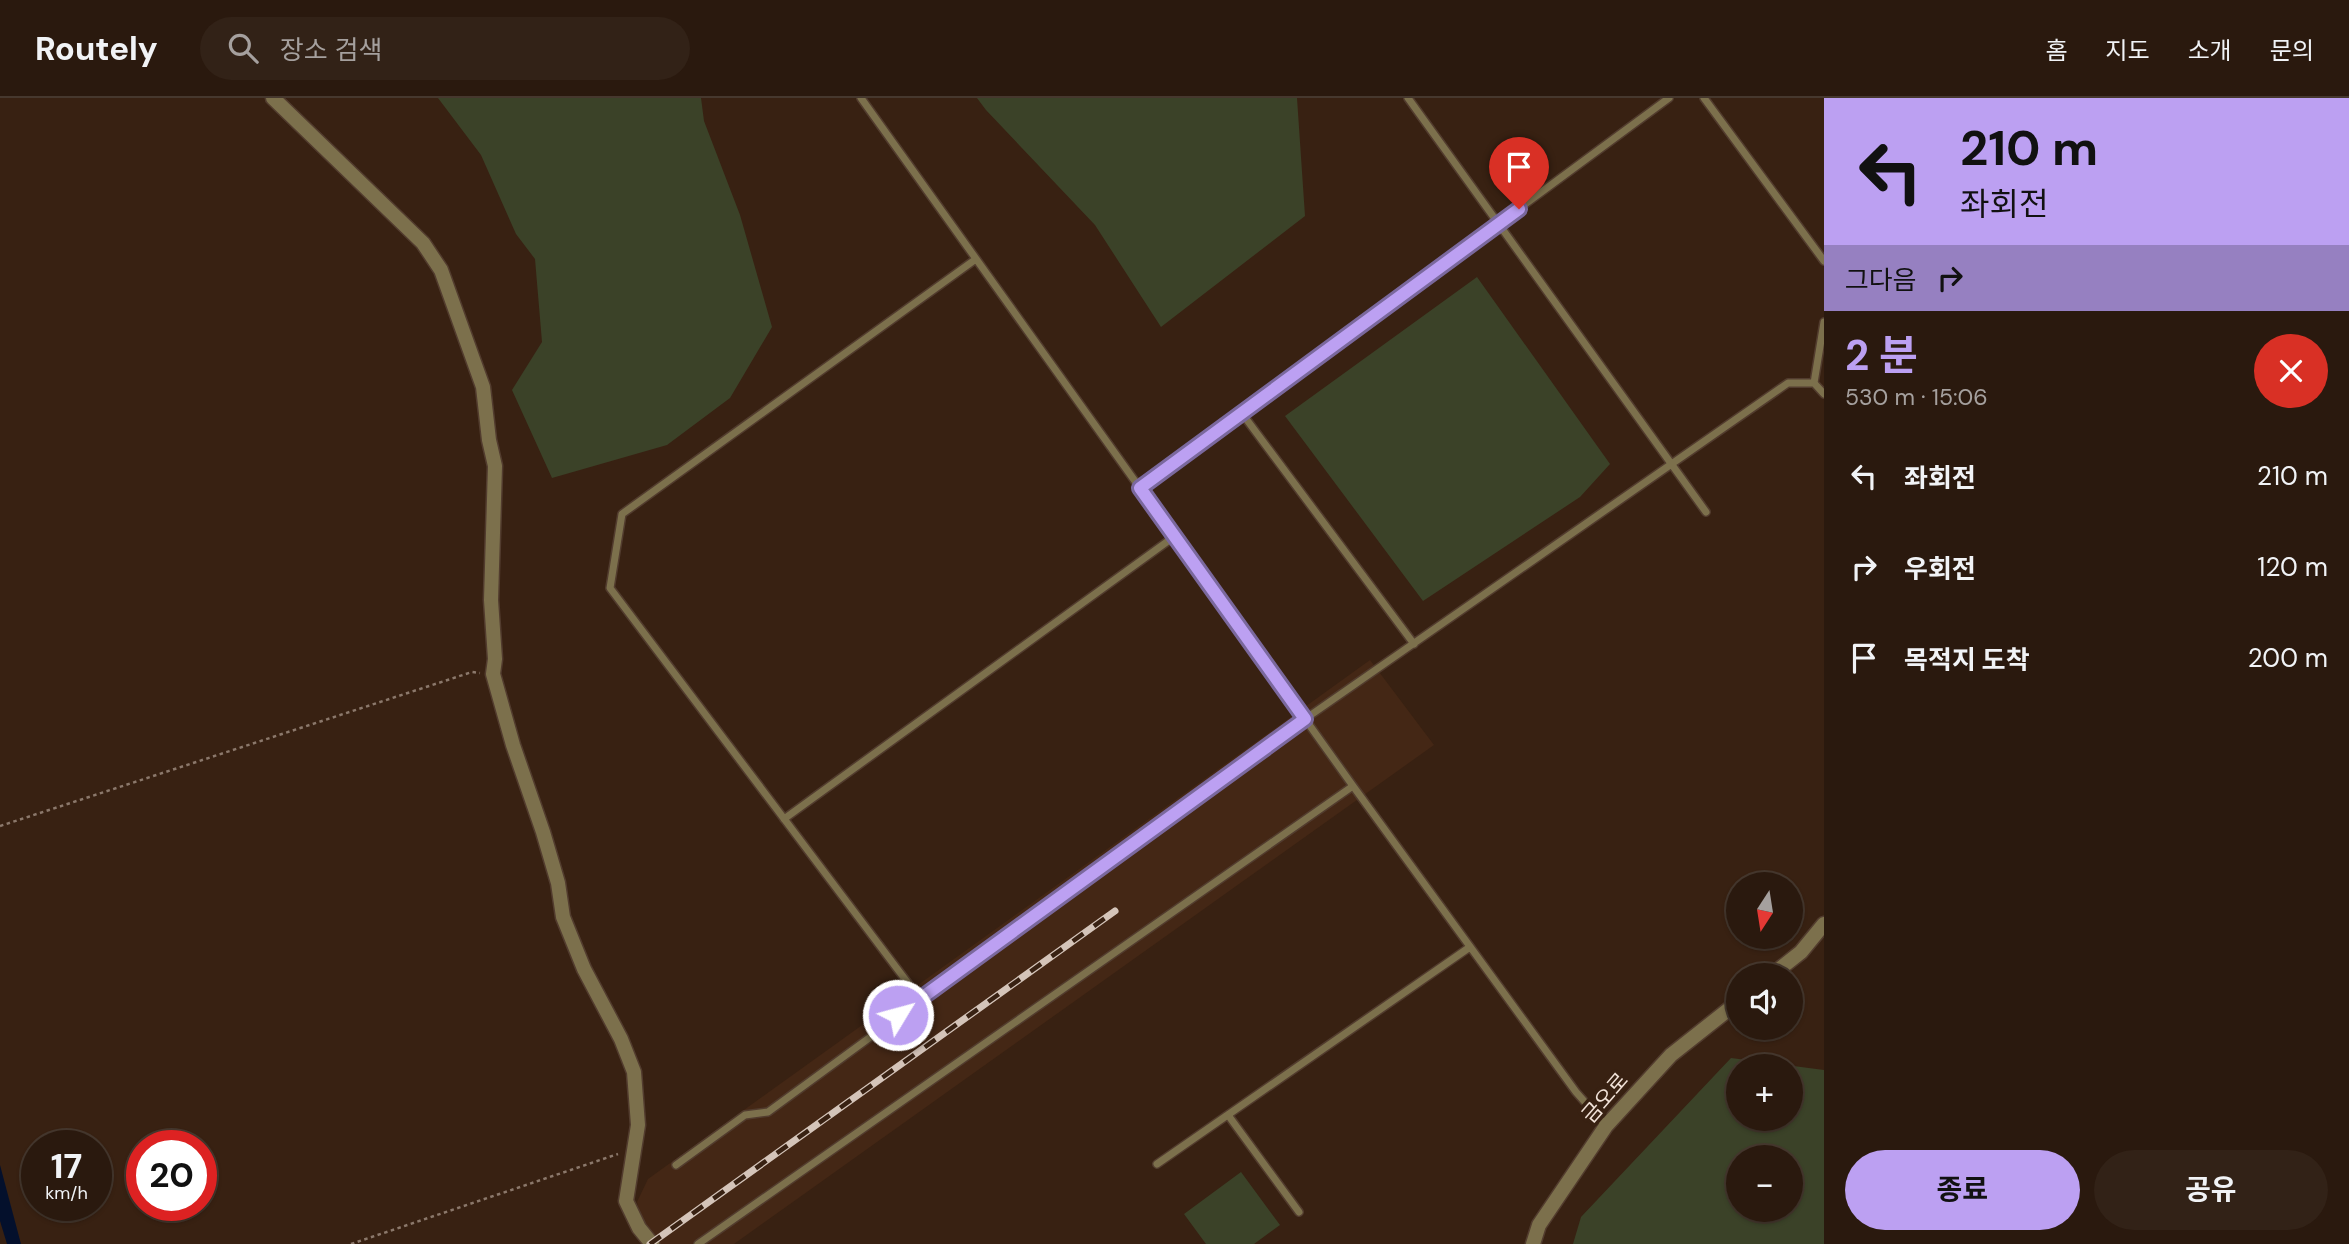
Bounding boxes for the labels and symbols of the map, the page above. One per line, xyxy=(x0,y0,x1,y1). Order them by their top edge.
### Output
pin xyxy=(1489,137,1549,209)
north arrow xyxy=(1726,872,1802,948)
position arrow xyxy=(861,978,935,1052)
street label: 금오로 xyxy=(1575,1067,1635,1129)
speed limit sign: 20 xyxy=(126,1130,217,1221)

